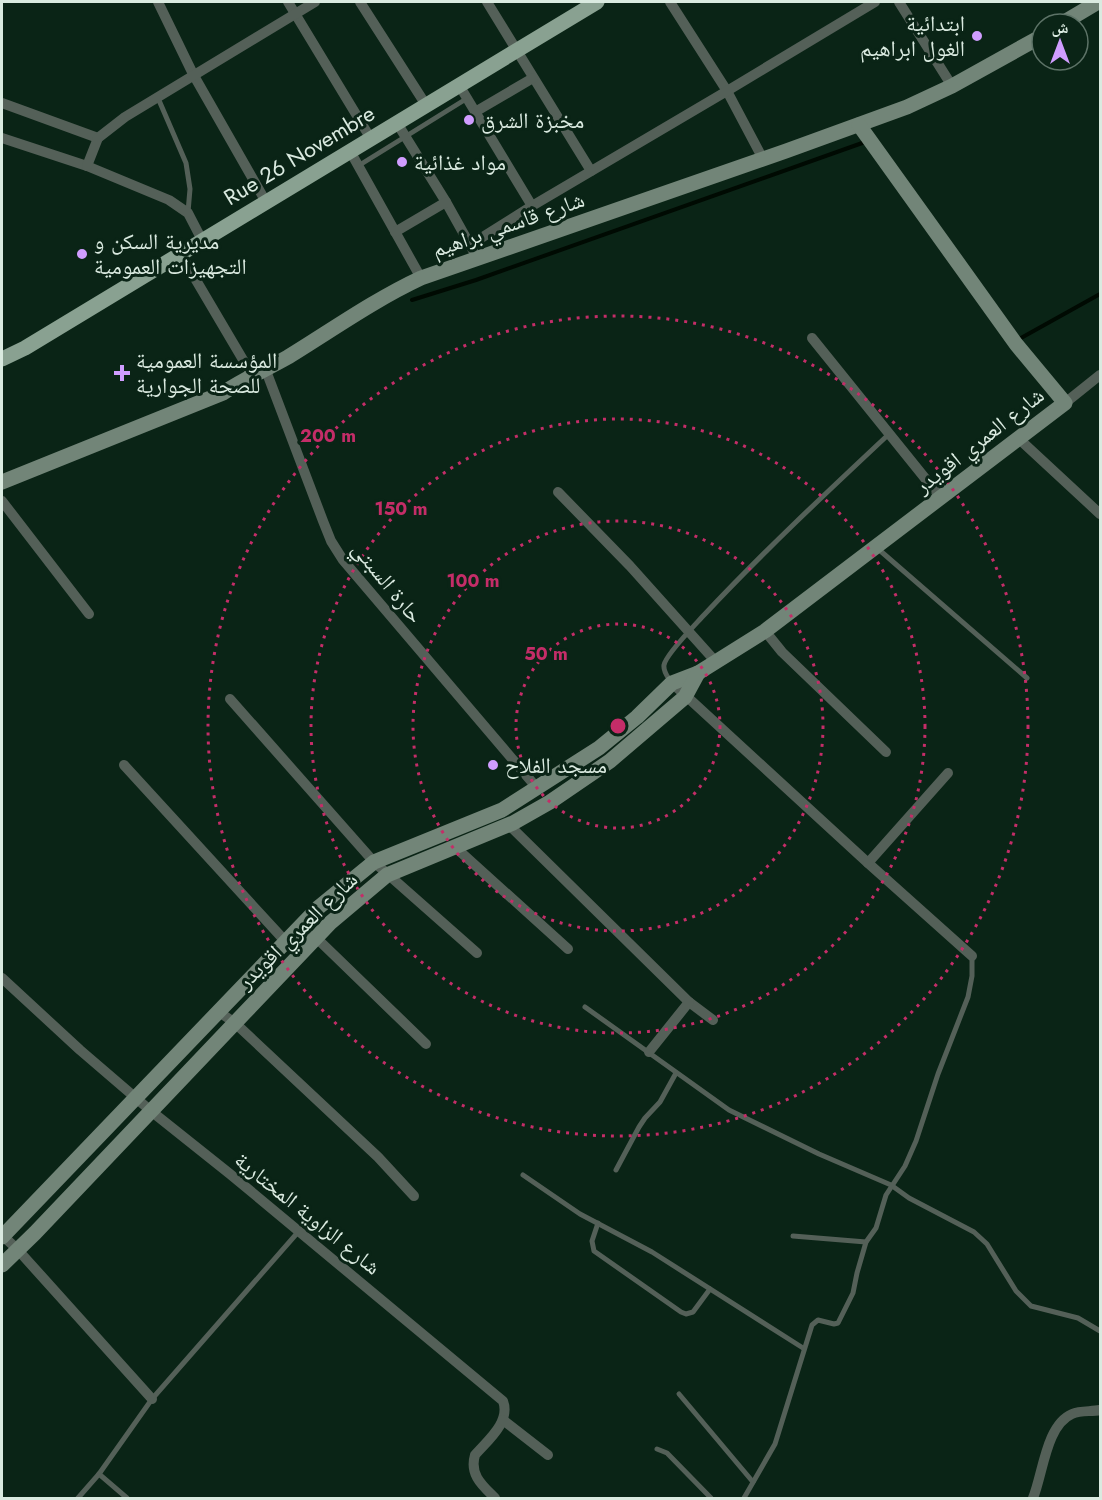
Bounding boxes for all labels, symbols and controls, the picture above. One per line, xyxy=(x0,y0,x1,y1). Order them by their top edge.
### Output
place label: ابتدائية الغول ابراهيم xyxy=(860,7,965,64)
north arrow xyxy=(1030,12,1090,72)
text: ش xyxy=(1052,16,1069,39)
marker: ابتدائية الغول ابراهيم xyxy=(970,29,984,43)
street label: Rue 26 Novembre xyxy=(217,97,381,213)
place label: مخبزة الشرق xyxy=(481,104,584,136)
marker: مخبزة الشرق xyxy=(462,113,476,127)
place label: مواد غذائية xyxy=(414,146,506,178)
marker: مواد غذائية xyxy=(395,155,409,169)
street label: شارع قاسمي براهيم xyxy=(427,183,589,267)
place label: مديرية السكن و التجهيزات العمومية xyxy=(94,225,247,282)
marker: مديرية السكن و التجهيزات العمومية xyxy=(75,247,89,261)
place label: المؤسسة العمومية للصحة الجوارية xyxy=(136,344,277,401)
marker: المؤسسة العمومية للصحة الجوارية xyxy=(113,364,131,382)
street label: شارع العمري اقويدر xyxy=(907,379,1052,503)
text: 200 m xyxy=(300,423,356,449)
text: 150 m xyxy=(375,496,427,522)
street label: حارة السبتي xyxy=(344,534,431,631)
text: 100 m xyxy=(446,568,500,594)
text: 50 m xyxy=(524,641,568,667)
centre of rings xyxy=(608,716,628,736)
place label: مسجد الفلاح xyxy=(505,749,607,781)
marker: مسجد الفلاح xyxy=(486,758,500,772)
street label: شارع العمري اقويدر xyxy=(229,864,366,998)
street label: شارع الزاوية المختارية xyxy=(228,1144,388,1282)

